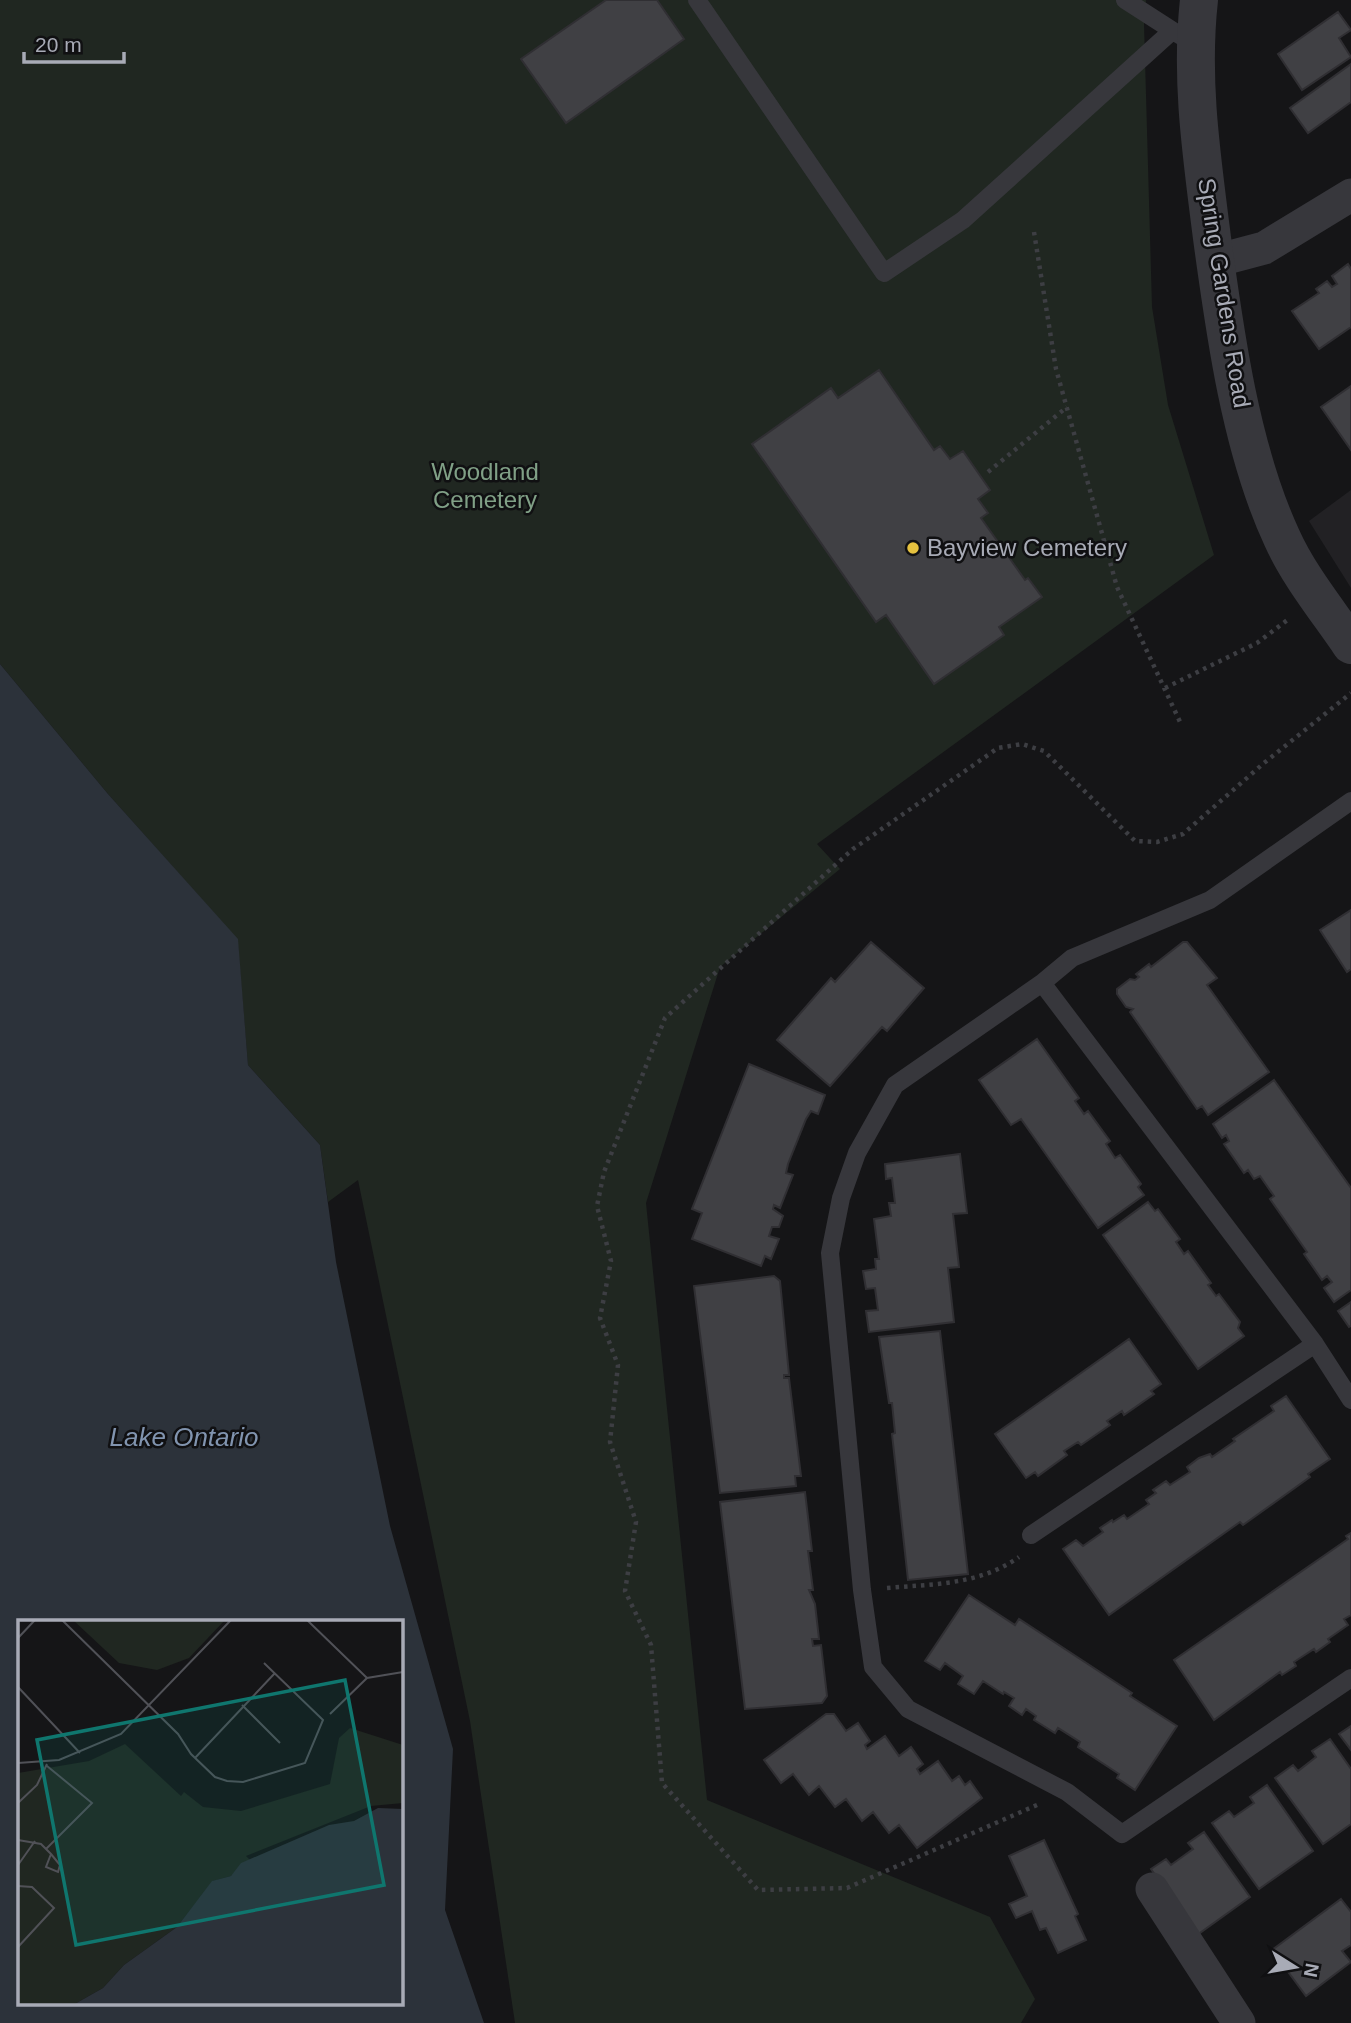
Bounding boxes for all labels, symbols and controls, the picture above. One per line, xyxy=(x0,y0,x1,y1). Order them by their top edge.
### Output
scale bar xyxy=(24,21,124,65)
text: 20 m xyxy=(35,33,82,56)
street label: Spring Gardens Road xyxy=(1193,176,1256,410)
park label: Woodland Cemetery xyxy=(431,458,539,513)
place label: Bayview Cemetery xyxy=(927,534,1127,561)
marker: Bayview Cemetery xyxy=(905,540,921,556)
water label: Lake Ontario xyxy=(110,1422,258,1452)
inset map xyxy=(18,1620,402,2006)
north arrow xyxy=(1260,1932,1330,2002)
text: N xyxy=(1300,1961,1323,1979)

